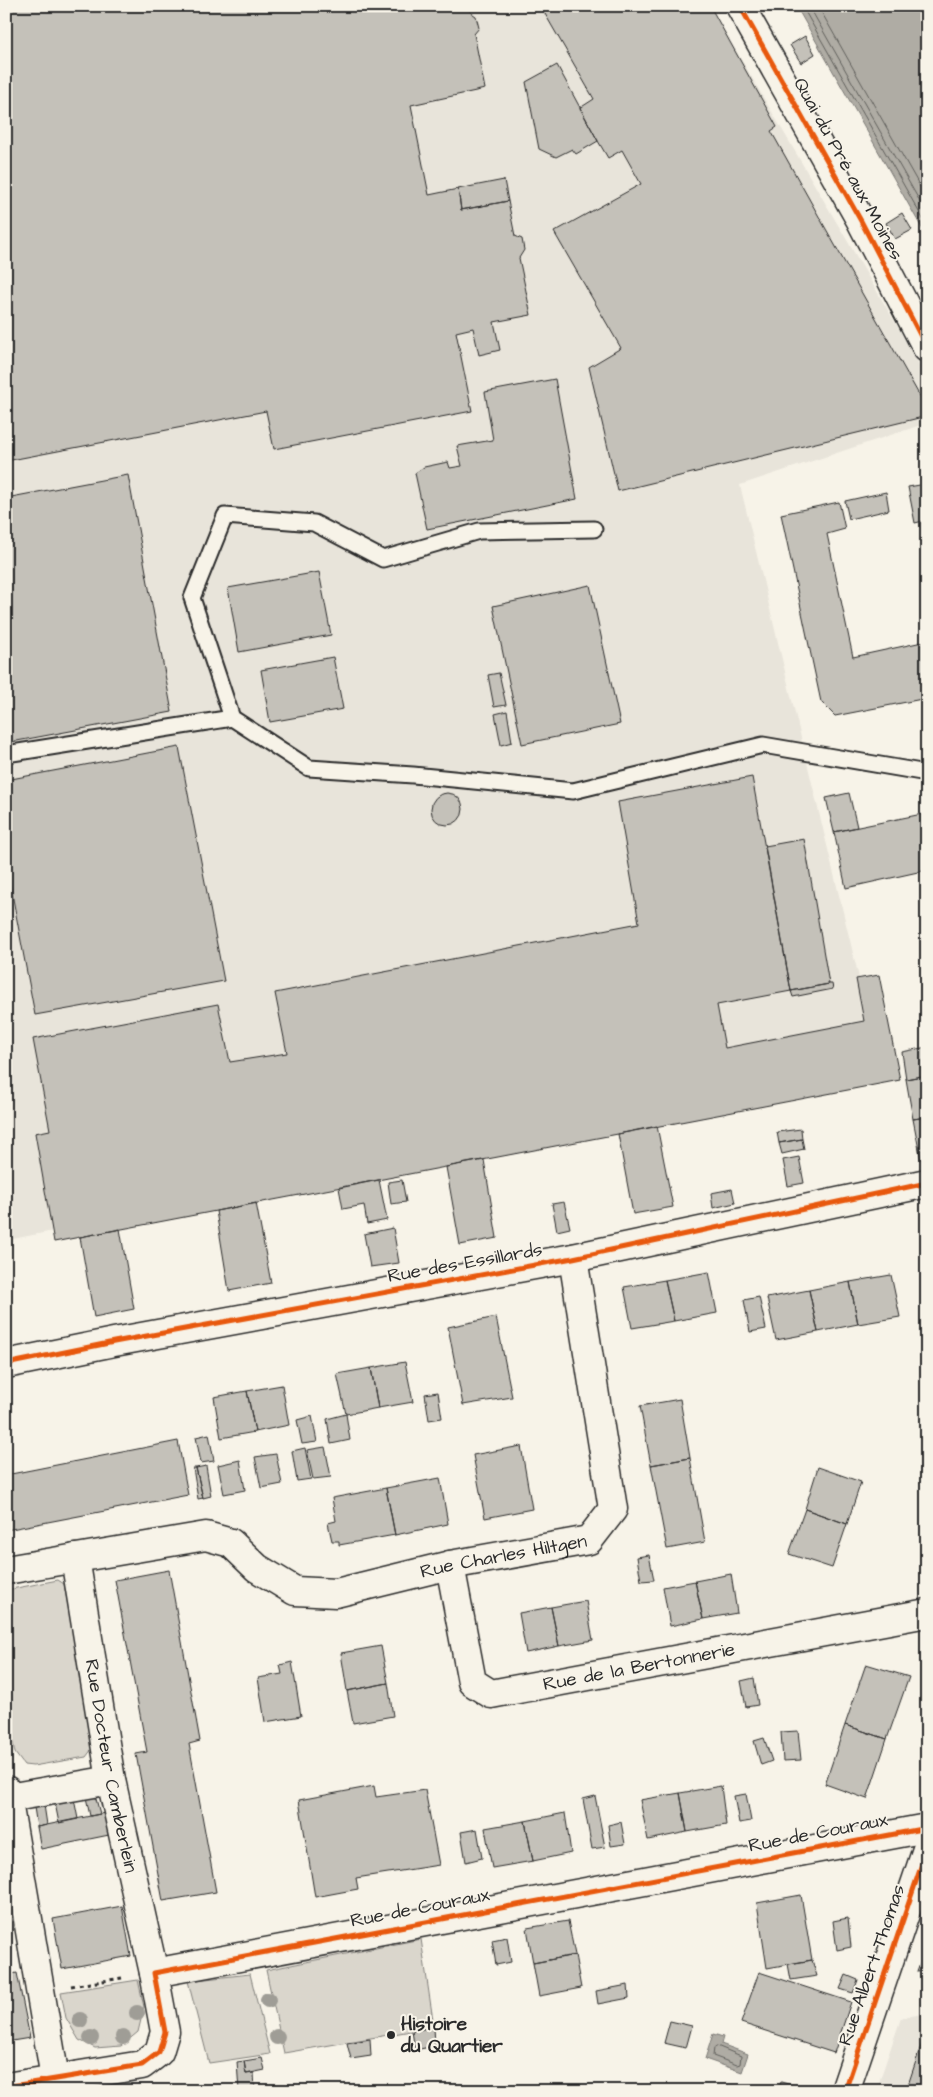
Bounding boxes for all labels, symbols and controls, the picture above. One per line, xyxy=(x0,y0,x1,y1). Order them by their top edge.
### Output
street label: Quai du Pré aux Moines xyxy=(786,73,910,265)
street label: Rue des Essillards xyxy=(385,1236,545,1290)
street label: Rue Charles Hiltgen xyxy=(417,1527,589,1585)
street label: Rue de la Bertonnerie xyxy=(541,1635,737,1698)
street label: Rue Docteur Camberlein xyxy=(78,1657,145,1875)
street label: Rue de Couraux xyxy=(746,1806,890,1860)
street label: Rue de Couraux xyxy=(348,1881,492,1935)
street label: Rue Albert Thomas xyxy=(832,1881,912,2049)
place label: Histoire du Quartier xyxy=(400,2011,503,2060)
marker: Histoire du Quartier xyxy=(385,2029,397,2041)

